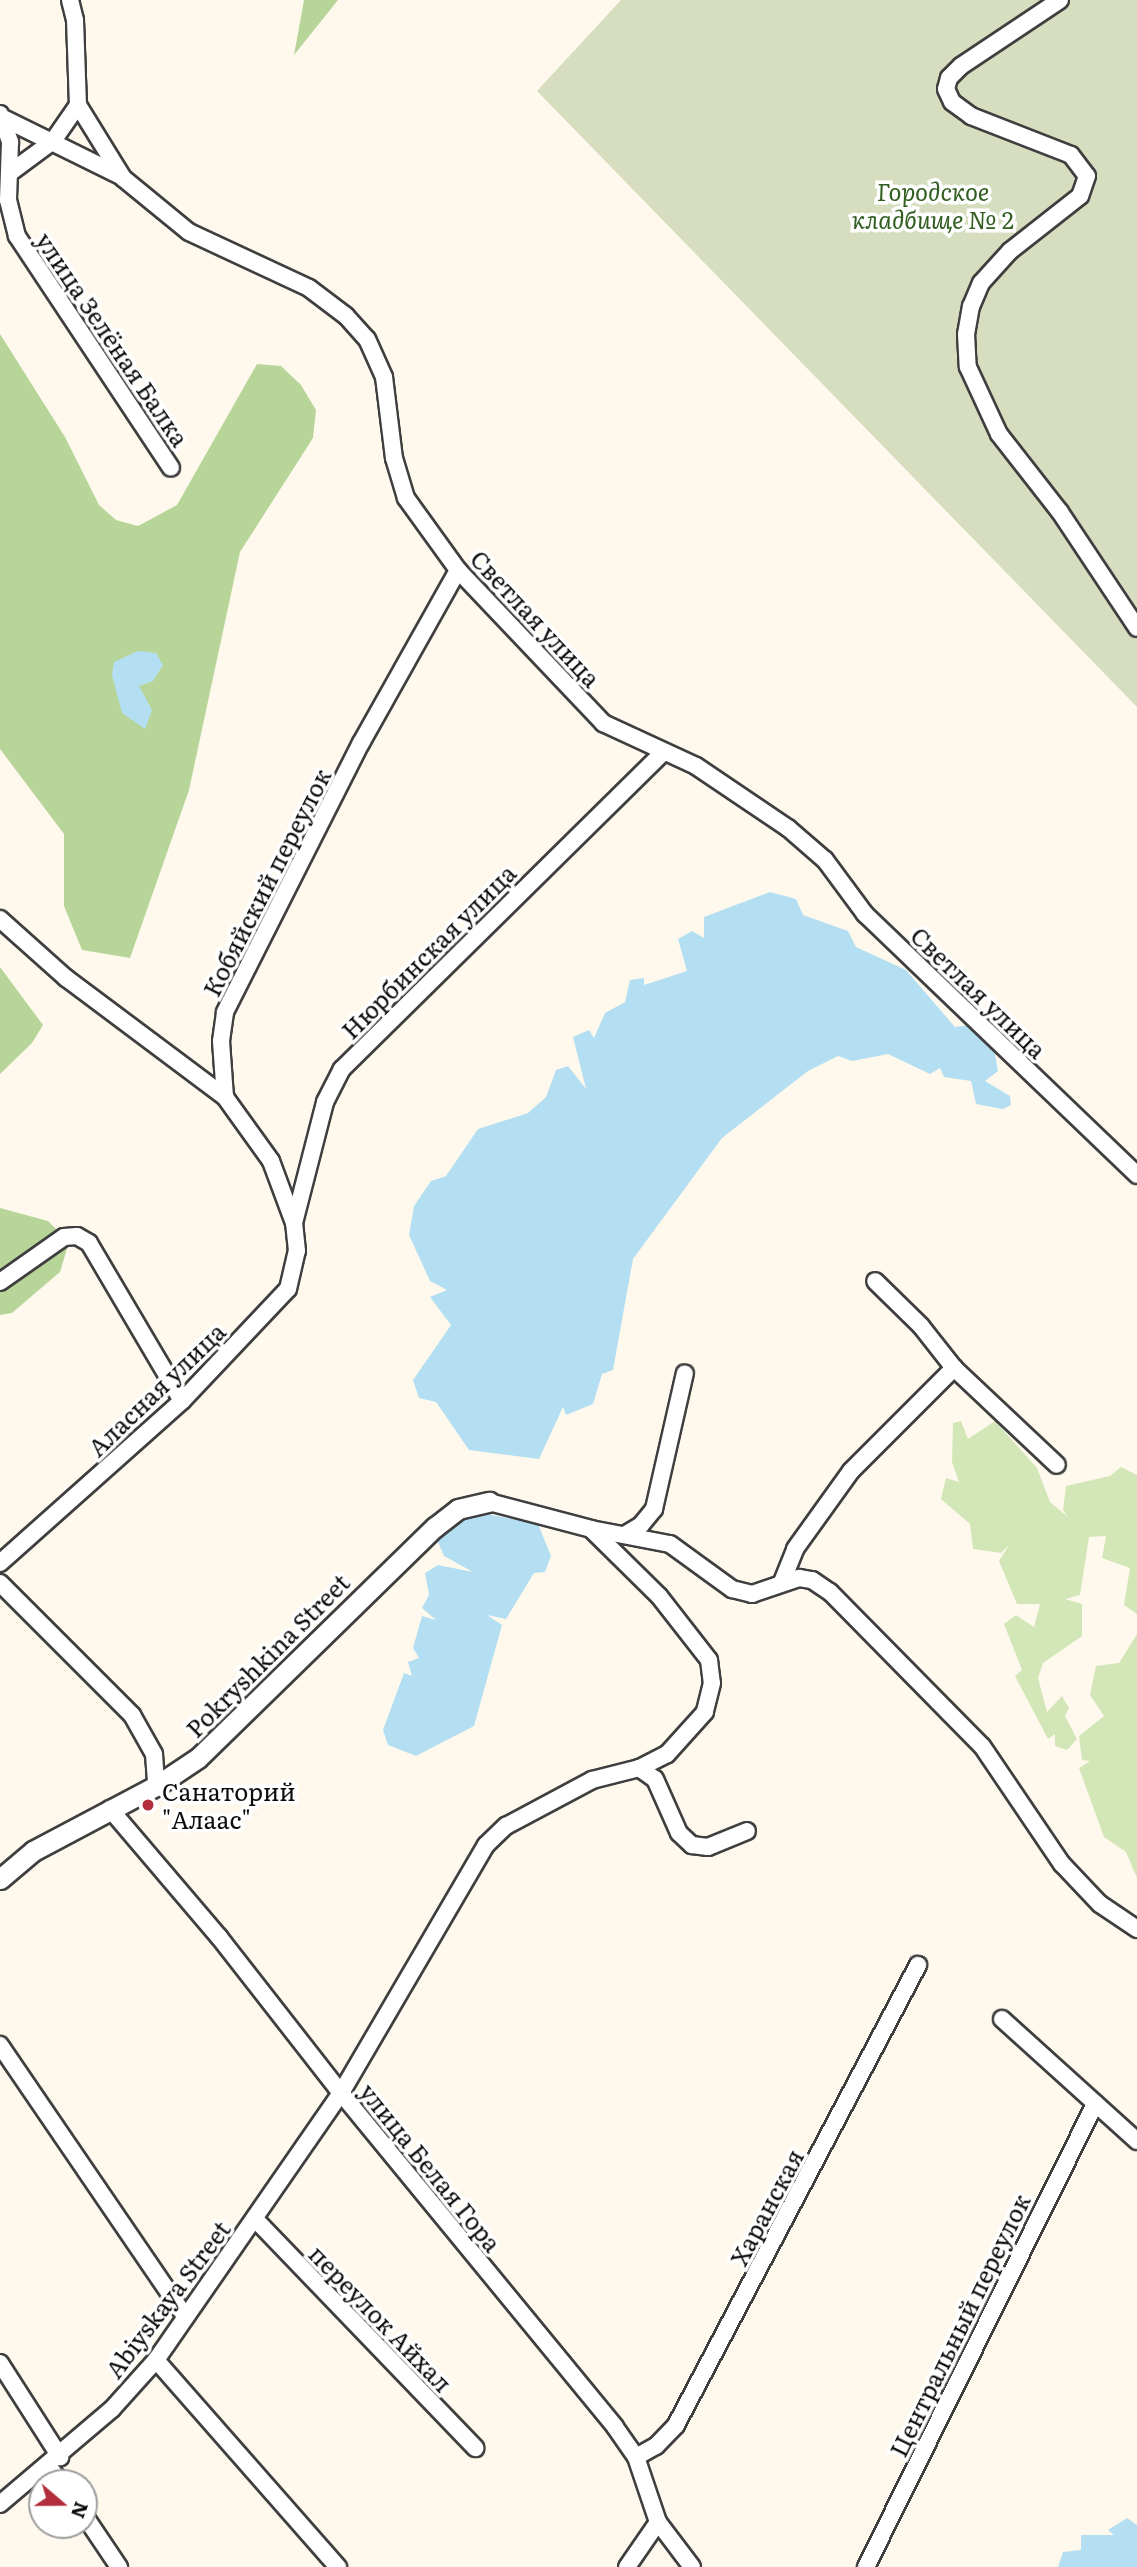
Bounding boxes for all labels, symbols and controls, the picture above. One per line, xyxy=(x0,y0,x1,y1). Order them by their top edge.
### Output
park label: Городское кладбище № 2 xyxy=(852,177,1014,233)
street label: улица Зелёная Балка xyxy=(31,226,195,452)
street label: Светлая улица xyxy=(465,544,607,692)
street label: Кобяйский переулок xyxy=(196,763,336,1001)
street label: Нюрбинская улица xyxy=(335,858,521,1044)
street label: Светлая улица xyxy=(906,920,1052,1064)
street label: Аласная улица xyxy=(81,1316,231,1462)
street label: Pokryshkina Street xyxy=(179,1567,355,1743)
place label: Санаторий "Алаас" xyxy=(162,1777,296,1833)
marker: Санаторий "Алаас" xyxy=(140,1797,156,1813)
street label: улица Белая Гора xyxy=(354,2077,508,2257)
street label: Харанская xyxy=(723,2144,809,2270)
street label: Центральный переулок xyxy=(883,2189,1035,2461)
street label: Abiyskaya Street xyxy=(99,2215,235,2383)
street label: переулок Айхал xyxy=(304,2239,458,2397)
north arrow xyxy=(28,2469,98,2539)
text: N xyxy=(65,2498,97,2523)

